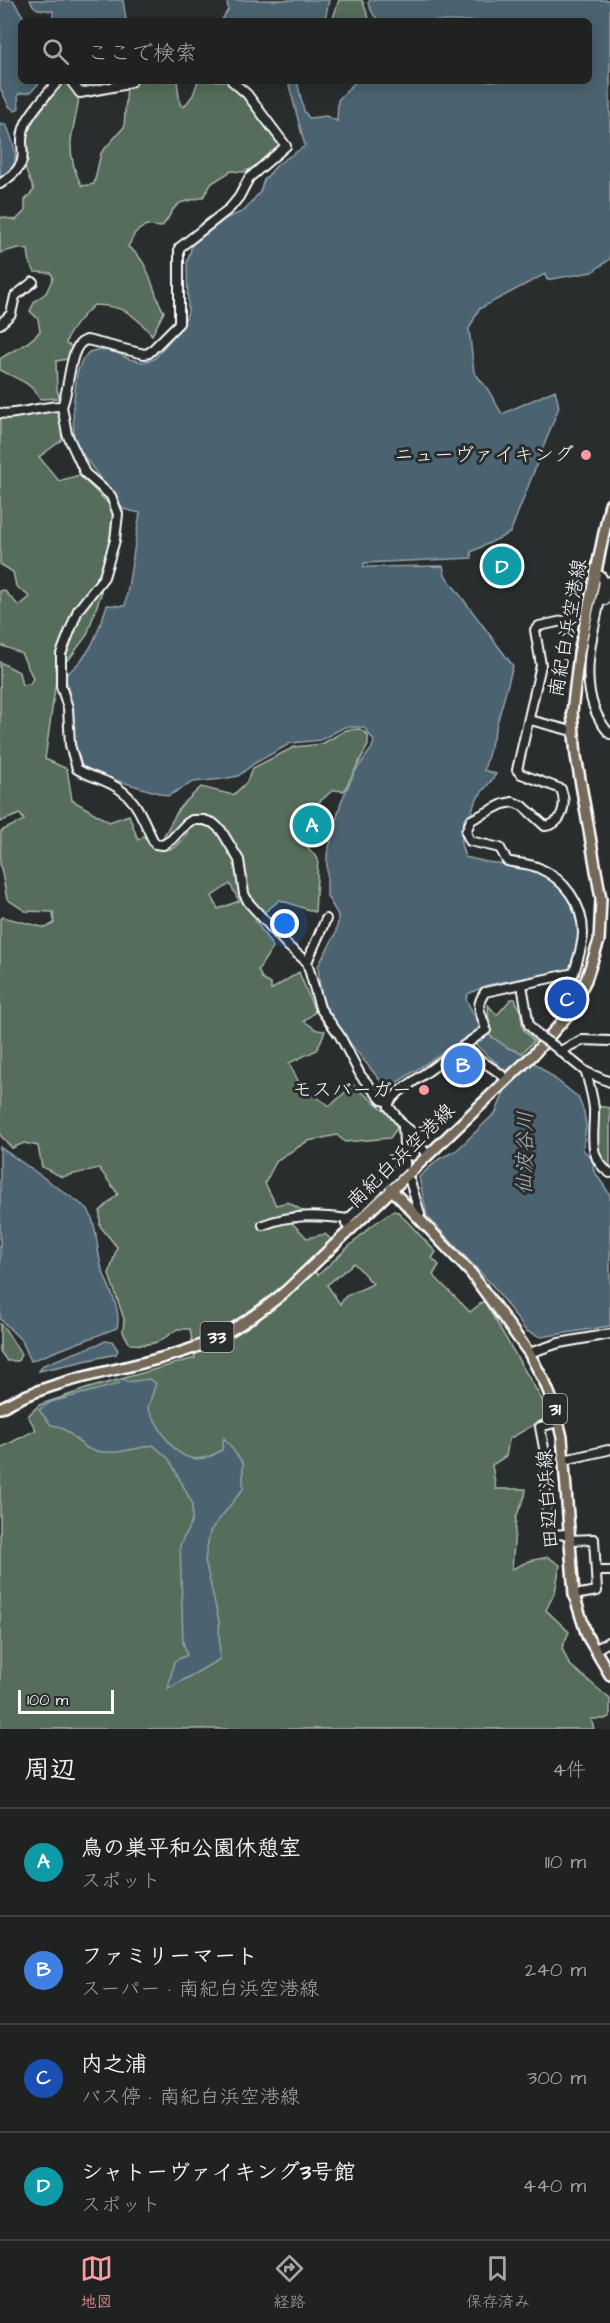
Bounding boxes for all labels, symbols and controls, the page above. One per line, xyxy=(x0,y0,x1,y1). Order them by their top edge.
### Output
search box xyxy=(18,18,592,84)
icon: search xyxy=(39,35,72,68)
text: ここで検索 xyxy=(87,38,197,69)
place label: ニューヴァイキング xyxy=(394,441,574,469)
marker: ニューヴァイキング xyxy=(579,448,593,462)
pin: D xyxy=(482,544,522,588)
street label: 南紀白浜空港線 xyxy=(542,557,594,699)
pin: A xyxy=(292,802,332,848)
your location xyxy=(270,909,299,938)
pin: C xyxy=(548,976,586,1022)
pin: B xyxy=(444,1042,482,1088)
place label: モスバーガー xyxy=(292,1076,412,1104)
marker: モスバーガー xyxy=(417,1083,431,1097)
street label: 南紀白浜空港線 xyxy=(341,1097,461,1215)
water label: 仙波谷川 xyxy=(510,1111,540,1195)
road number: 33 xyxy=(200,1322,234,1352)
road number: 31 xyxy=(543,1394,567,1424)
street label: 田辺白浜線 xyxy=(531,1448,565,1550)
scale bar xyxy=(18,1687,114,1714)
text: 100 m xyxy=(27,1689,68,1711)
text: 周辺 xyxy=(24,1752,76,1788)
text: 4件 xyxy=(552,1756,586,1784)
text: 鳥の巣平和公園休憩室 xyxy=(81,1833,301,1864)
text: A xyxy=(37,1848,50,1876)
text: 110 m xyxy=(545,1848,586,1876)
text: スポット xyxy=(81,1867,161,1895)
text: ファミリーマート xyxy=(81,1941,258,1972)
text: B xyxy=(36,1956,51,1984)
text: 240 m xyxy=(525,1956,586,1984)
text: スーパー · 南紀白浜空港線 xyxy=(81,1975,319,2003)
text: 内之浦 xyxy=(81,2049,147,2080)
text: C xyxy=(36,2064,51,2092)
text: 300 m xyxy=(527,2064,586,2092)
text: バス停 · 南紀白浜空港線 xyxy=(81,2083,300,2111)
text: シャトーヴァイキング3号館 xyxy=(81,2157,355,2188)
text: D xyxy=(37,2172,50,2200)
text: 440 m xyxy=(523,2172,586,2200)
text: スポット xyxy=(81,2191,161,2219)
tab: 地図 xyxy=(80,2252,113,2313)
tab: 経路 xyxy=(273,2252,306,2313)
tab: 保存済み xyxy=(466,2252,530,2313)

